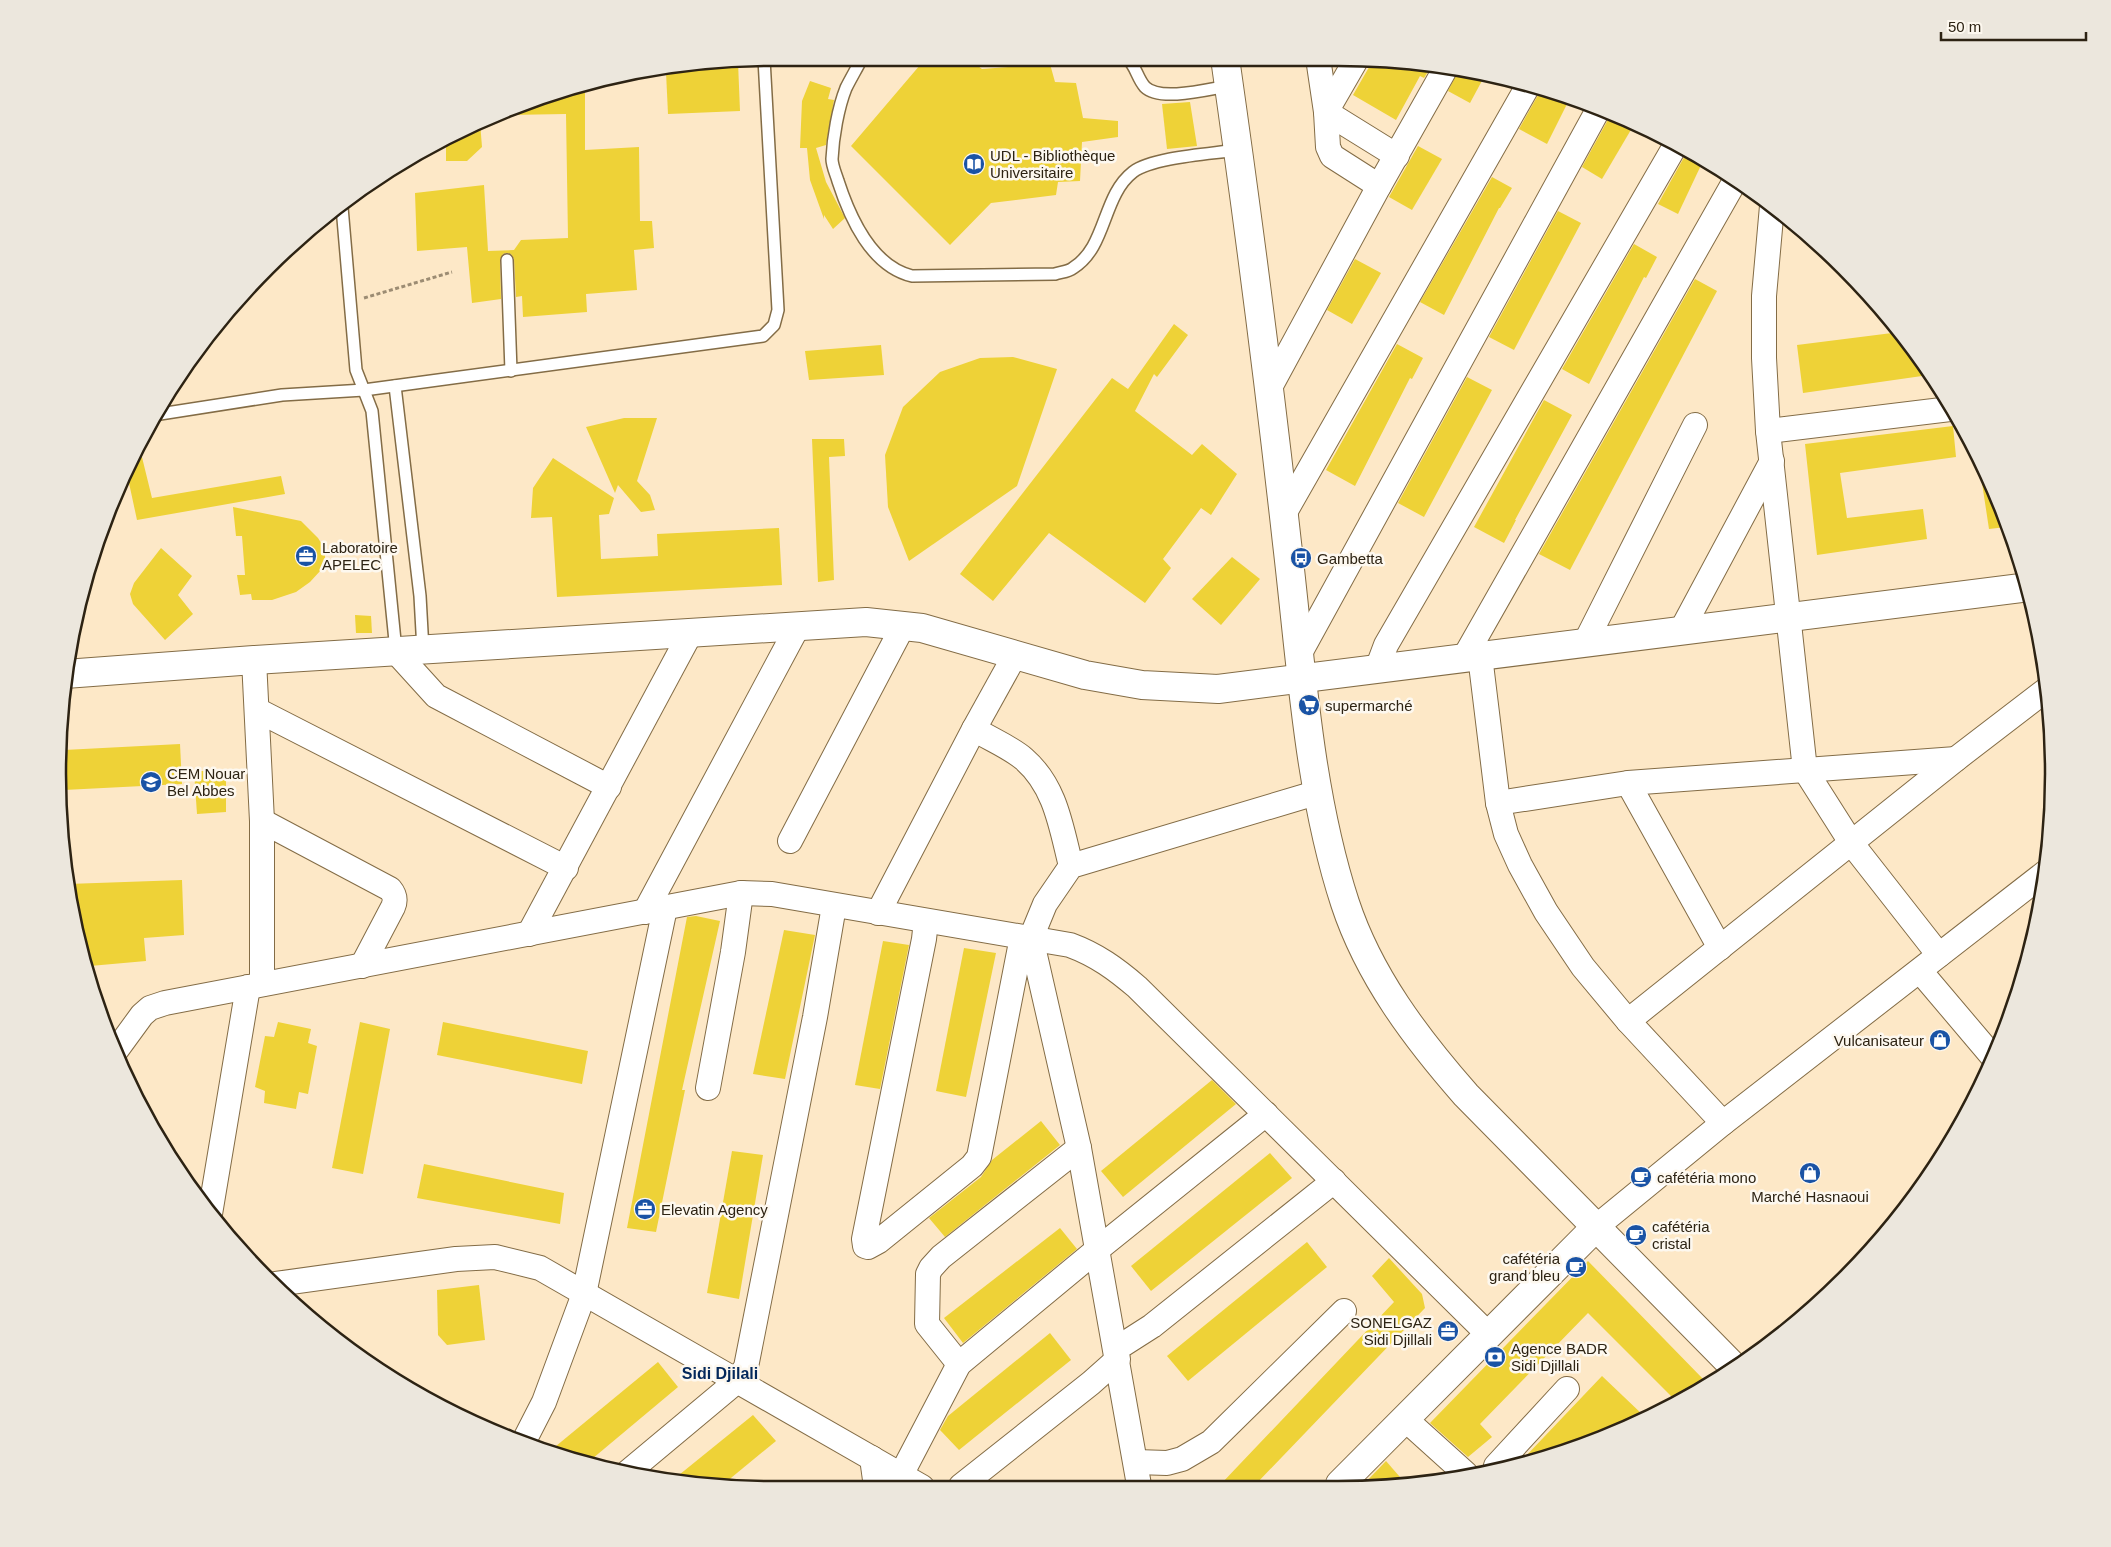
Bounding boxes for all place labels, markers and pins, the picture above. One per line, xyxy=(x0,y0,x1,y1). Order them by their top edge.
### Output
place label: UDL - Bibliothèque Universitaire xyxy=(990,147,1115,181)
library icon: UDL - Bibliothèque Universitaire xyxy=(962,152,986,176)
place label: Laboratoire APELEC xyxy=(322,539,398,573)
office icon: Laboratoire APELEC xyxy=(294,544,318,568)
bus stop icon: Gambetta xyxy=(1289,546,1313,570)
place label: Gambetta xyxy=(1317,550,1384,567)
supermarket icon: supermarché xyxy=(1297,693,1321,717)
place label: supermarché xyxy=(1325,697,1413,714)
place label: CEM Nouar Bel Abbes xyxy=(167,765,245,799)
school or university icon: CEM Nouar Bel Abbes xyxy=(139,770,163,794)
shop icon: Vulcanisateur xyxy=(1928,1028,1952,1052)
place label: Vulcanisateur xyxy=(1834,1032,1924,1049)
shop icon: Marché Hasnaoui xyxy=(1798,1161,1822,1185)
cafe icon: cafétéria mono xyxy=(1629,1165,1653,1189)
place label: cafétéria mono xyxy=(1657,1169,1756,1186)
place label: Marché Hasnaoui xyxy=(1751,1188,1869,1205)
office icon: Elevatin Agency xyxy=(633,1197,657,1221)
place label: Elevatin Agency xyxy=(661,1201,768,1218)
place label: cafétéria cristal xyxy=(1652,1218,1710,1252)
cafe icon: cafétéria cristal xyxy=(1624,1223,1648,1247)
place label: cafétéria grand bleu xyxy=(1489,1250,1561,1284)
cafe icon: cafétéria grand bleu xyxy=(1564,1255,1588,1279)
place label: SONELGAZ Sidi Djillali xyxy=(1350,1314,1432,1348)
office icon: SONELGAZ Sidi Djillali xyxy=(1436,1319,1460,1343)
place label: Agence BADR Sidi Djillali xyxy=(1511,1340,1608,1374)
bank icon: Agence BADR Sidi Djillali xyxy=(1483,1345,1507,1369)

